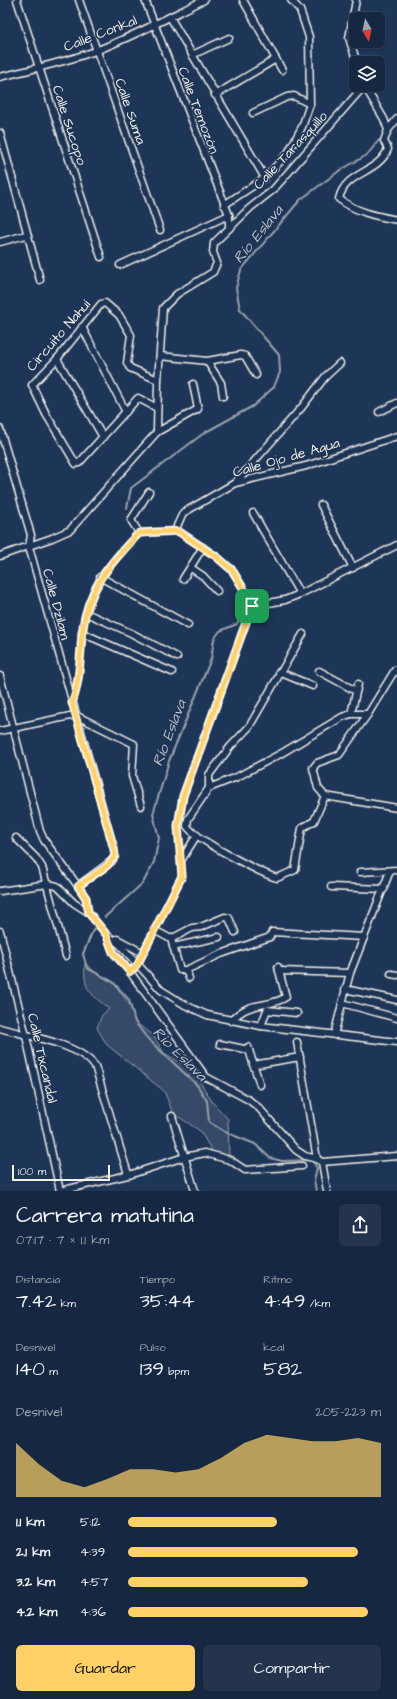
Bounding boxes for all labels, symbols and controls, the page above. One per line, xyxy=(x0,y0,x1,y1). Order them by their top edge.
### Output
street label: Calle Conkal xyxy=(61,11,140,57)
north arrow xyxy=(349,12,385,48)
map controls xyxy=(349,12,385,92)
button: layers xyxy=(349,56,385,92)
street label: Calle Temozón xyxy=(172,64,224,157)
street label: Calle Suma xyxy=(109,76,151,147)
street label: Calle Sucopo xyxy=(47,83,91,168)
street label: Calle Tarasquillo xyxy=(249,107,333,194)
water label: Río Eslava xyxy=(228,200,289,268)
street label: Circuito Nahuí xyxy=(22,295,96,376)
street label: Calle Ojo de Agua xyxy=(230,433,342,483)
street label: Calle Dzilam xyxy=(37,566,75,642)
pin xyxy=(235,589,269,623)
icon: arrive xyxy=(241,595,263,617)
water label: Río Eslava xyxy=(147,696,192,769)
street label: Calle Tixcandal xyxy=(22,1011,62,1105)
water label: Río Eslava xyxy=(148,1022,213,1087)
scale bar xyxy=(12,1163,110,1182)
text: 100 m xyxy=(18,1164,46,1179)
text: Carrera matutina xyxy=(16,1200,194,1231)
button: share xyxy=(339,1204,381,1246)
text: 07:17 · 7 × 1.1 km xyxy=(16,1231,109,1249)
text: Distancia xyxy=(16,1272,60,1287)
text: Tiempo xyxy=(140,1272,175,1287)
text: Ritmo xyxy=(263,1272,292,1287)
text: 7.42 xyxy=(16,1287,56,1315)
text: 35:44 xyxy=(140,1287,195,1315)
text: 4:49 xyxy=(263,1287,305,1315)
text: km xyxy=(56,1296,76,1311)
text: /km xyxy=(305,1296,330,1311)
text: Desnivel xyxy=(16,1340,55,1355)
text: Pulso xyxy=(140,1340,166,1355)
text: kcal xyxy=(263,1340,284,1355)
text: 140 xyxy=(16,1355,45,1383)
text: 139 xyxy=(140,1355,164,1383)
text: 582 xyxy=(263,1355,302,1383)
text: m xyxy=(45,1364,58,1379)
text: bpm xyxy=(164,1364,189,1379)
text: Desnivel xyxy=(16,1403,62,1421)
text: 205–223 m xyxy=(315,1403,381,1421)
text: 1.1 km xyxy=(16,1513,44,1531)
text: 5:12 xyxy=(80,1513,100,1531)
text: 2.1 km xyxy=(16,1543,50,1561)
text: 4:39 xyxy=(80,1543,105,1561)
text: 3.2 km xyxy=(16,1573,55,1591)
text: 4:57 xyxy=(80,1573,108,1591)
text: 4.2 km xyxy=(16,1603,57,1621)
text: 4:36 xyxy=(80,1603,106,1621)
button: Guardar xyxy=(16,1645,195,1691)
button: Compartir xyxy=(203,1645,381,1691)

